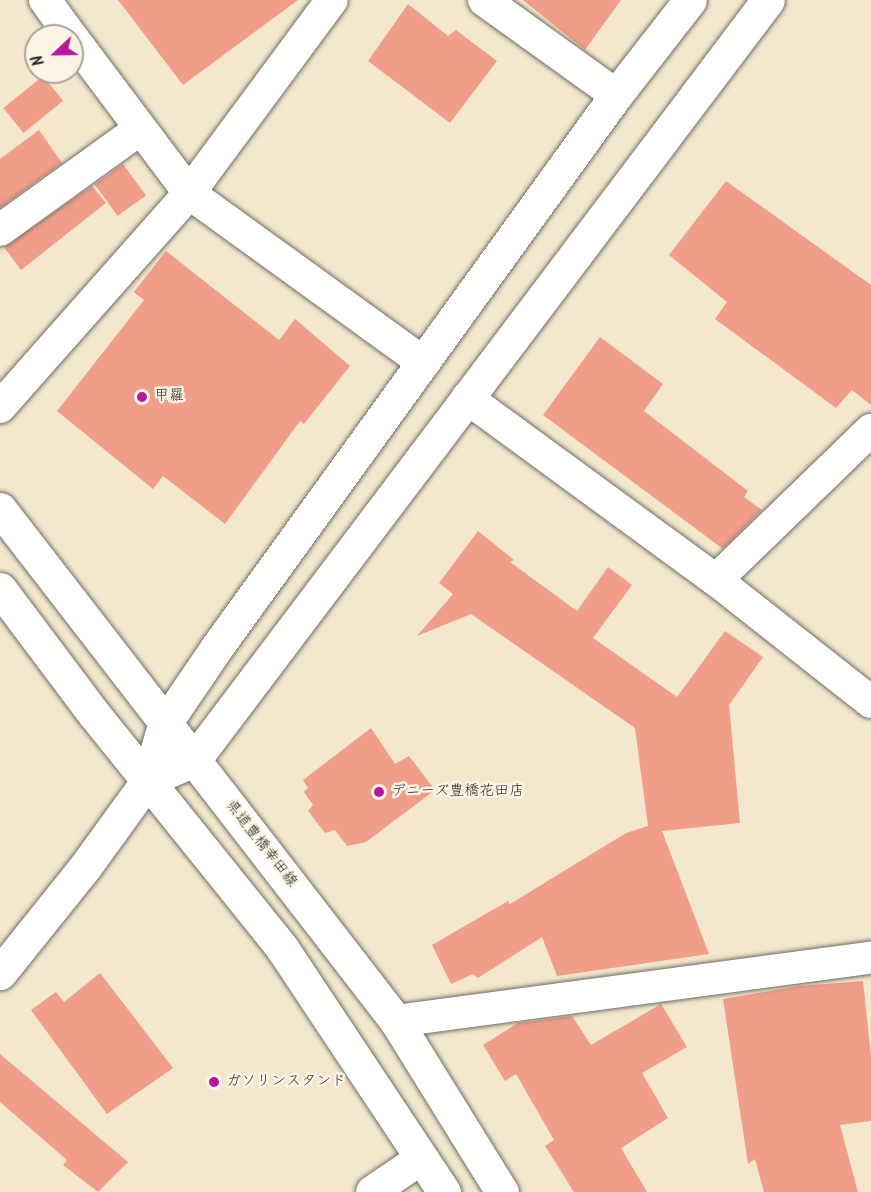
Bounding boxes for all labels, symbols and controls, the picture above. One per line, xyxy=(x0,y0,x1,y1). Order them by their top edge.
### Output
north arrow xyxy=(24,24,84,84)
text: N xyxy=(25,51,52,70)
place label: 甲羅 xyxy=(154,388,184,406)
marker: 甲羅 xyxy=(135,390,149,404)
place label: デニーズ豊橋花田店 xyxy=(391,783,526,801)
marker: デニーズ豊橋花田店 xyxy=(372,785,386,799)
street label: 県道豊橋幸田線 xyxy=(222,797,300,891)
place label: ガソリンスタンド xyxy=(226,1073,346,1091)
marker: ガソリンスタンド xyxy=(207,1075,221,1089)

